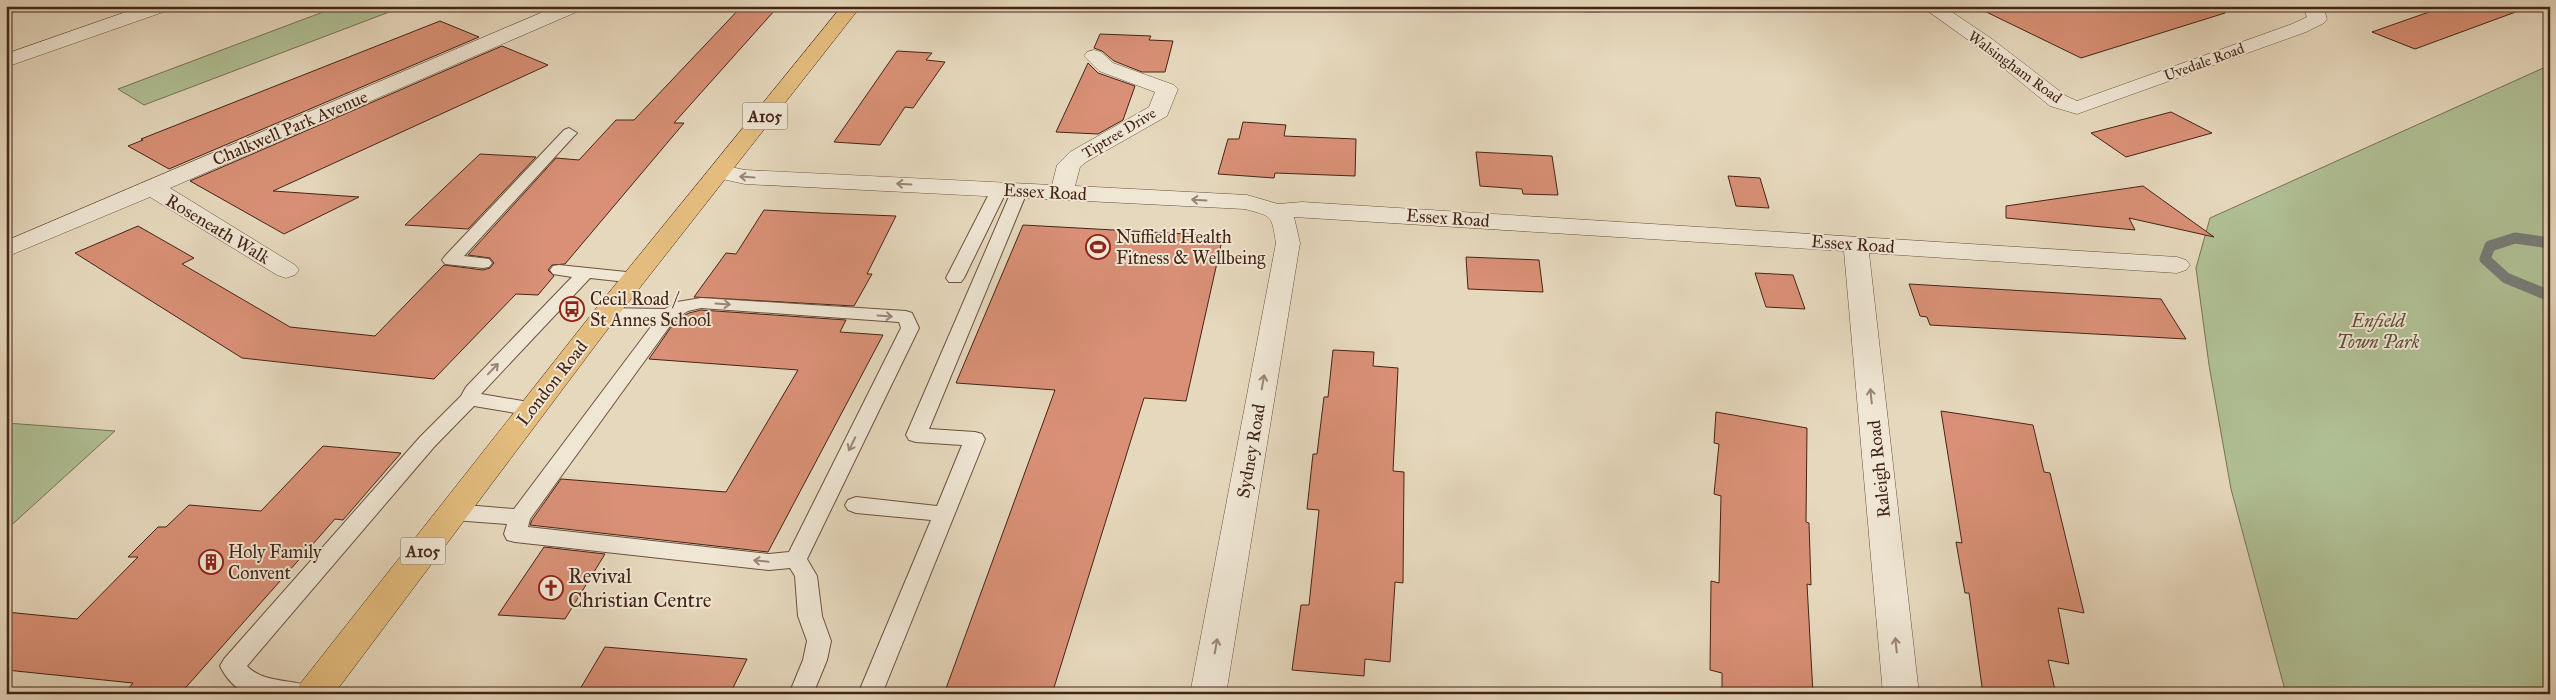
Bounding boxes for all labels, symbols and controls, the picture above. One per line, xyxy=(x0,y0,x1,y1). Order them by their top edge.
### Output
street label: Walsingham Road xyxy=(1965,27,2066,107)
street label: Uvedale Road xyxy=(2161,39,2247,85)
street label: Chalkwell Park Avenue xyxy=(209,85,371,171)
road number: A105 xyxy=(742,102,788,130)
street label: Tiptree Drive xyxy=(1079,104,1159,162)
one-way arrow xyxy=(739,172,755,181)
street label: Essex Road xyxy=(1003,179,1087,205)
one-way arrow xyxy=(896,180,912,189)
street label: Roseneath Walk xyxy=(162,189,275,269)
one-way arrow xyxy=(1191,196,1207,205)
street label: Essex Road xyxy=(1405,204,1491,232)
place label: Nuffield Health Fitness & Wellbeing xyxy=(1116,226,1266,270)
street label: Essex Road xyxy=(1810,230,1896,258)
sports icon: Nuffield Health Fitness & Wellbeing xyxy=(1085,234,1111,260)
place label: Cecil Road / St Annes School xyxy=(590,288,711,331)
bus stop icon: Cecil Road / St Annes School xyxy=(559,296,585,322)
one-way arrow xyxy=(715,300,731,309)
park label: Enfield Town Park xyxy=(2336,310,2420,353)
one-way arrow xyxy=(877,311,893,320)
street label: London Road xyxy=(512,336,592,430)
one-way arrow xyxy=(487,363,499,376)
one-way arrow xyxy=(1259,375,1268,391)
one-way arrow xyxy=(1867,389,1876,405)
street label: Sydney Road xyxy=(1232,402,1270,500)
street label: Raleigh Road xyxy=(1863,419,1896,519)
one-way arrow xyxy=(846,436,856,451)
road number: A105 xyxy=(400,538,446,564)
place label: Holy Family Convent xyxy=(228,541,322,584)
building icon: Holy Family Convent xyxy=(198,549,224,575)
one-way arrow xyxy=(753,556,769,565)
place label: Revival Christian Centre xyxy=(568,563,712,613)
church icon: Revival Christian Centre xyxy=(538,575,564,601)
one-way arrow xyxy=(1212,638,1222,654)
one-way arrow xyxy=(1891,638,1901,654)

